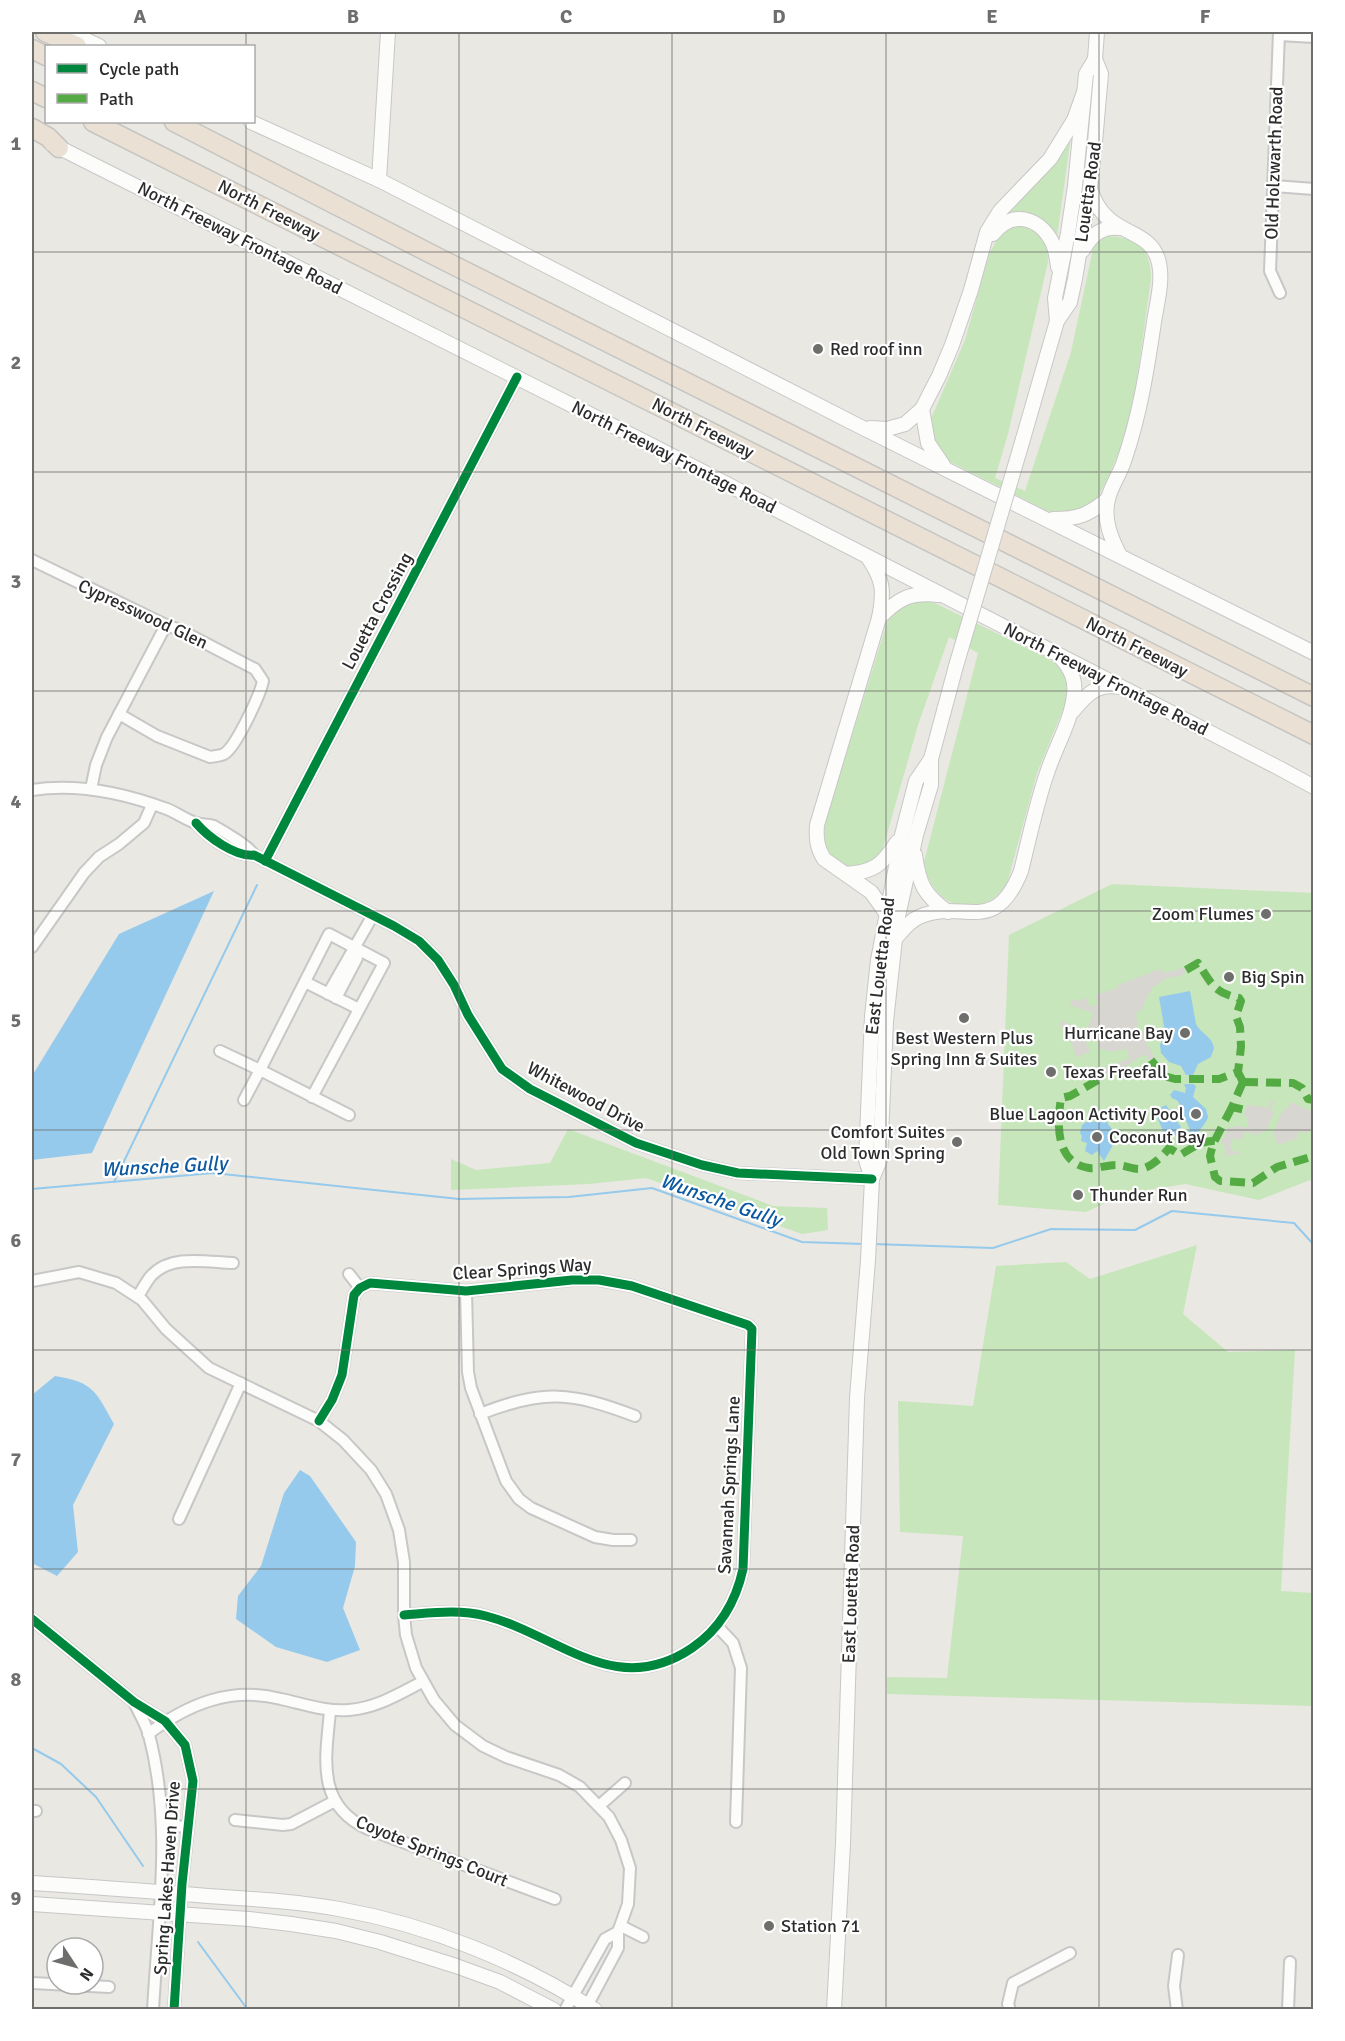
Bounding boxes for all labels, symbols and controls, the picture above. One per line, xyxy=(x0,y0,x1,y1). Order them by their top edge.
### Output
text: A xyxy=(134,4,147,29)
text: B xyxy=(347,4,359,29)
text: C xyxy=(560,4,572,29)
text: D xyxy=(772,4,786,29)
text: E xyxy=(986,4,998,29)
text: F xyxy=(1200,4,1211,29)
legend xyxy=(45,45,255,123)
text: Cycle path xyxy=(99,58,179,80)
street label: Old Holzwarth Road xyxy=(1260,86,1288,240)
text: Path xyxy=(99,88,134,110)
text: 1 xyxy=(11,131,22,156)
street label: Louetta Road xyxy=(1070,140,1106,244)
street label: North Freeway xyxy=(214,175,324,245)
street label: North Freeway Frontage Road xyxy=(134,177,346,299)
place label: Red roof inn xyxy=(830,338,922,360)
marker: Red roof inn xyxy=(811,342,825,356)
text: 2 xyxy=(11,350,21,375)
street label: North Freeway xyxy=(648,393,758,463)
street label: North Freeway Frontage Road xyxy=(568,396,780,518)
street label: Louetta Crossing xyxy=(337,549,417,673)
text: 3 xyxy=(11,569,21,594)
street label: Cypresswood Glen xyxy=(75,574,211,654)
street label: North Freeway xyxy=(1082,612,1192,682)
street label: North Freeway Frontage Road xyxy=(1000,618,1212,740)
text: 4 xyxy=(11,789,22,814)
street label: East Louetta Road xyxy=(861,896,899,1036)
place label: Zoom Flumes xyxy=(1152,903,1254,925)
marker: Zoom Flumes xyxy=(1259,907,1273,921)
place label: Big Spin xyxy=(1241,966,1304,988)
marker: Big Spin xyxy=(1222,970,1236,984)
text: 5 xyxy=(11,1008,21,1033)
marker: Best Western Plus Spring Inn & Suites xyxy=(957,1011,971,1025)
place label: Hurricane Bay xyxy=(1064,1022,1174,1044)
marker: Hurricane Bay xyxy=(1178,1026,1192,1040)
place label: Best Western Plus Spring Inn & Suites xyxy=(891,1027,1037,1070)
street label: Whitewood Drive xyxy=(523,1057,649,1137)
place label: Texas Freefall xyxy=(1063,1061,1167,1083)
marker: Texas Freefall xyxy=(1044,1065,1058,1079)
place label: Blue Lagoon Activity Pool xyxy=(989,1103,1184,1125)
marker: Blue Lagoon Activity Pool xyxy=(1189,1107,1203,1121)
place label: Comfort Suites Old Town Spring xyxy=(820,1121,945,1164)
place label: Coconut Bay xyxy=(1109,1126,1206,1148)
marker: Coconut Bay xyxy=(1090,1130,1104,1144)
marker: Comfort Suites Old Town Spring xyxy=(950,1135,964,1149)
water label: Wunsche Gully xyxy=(100,1151,230,1182)
water label: Wunsche Gully xyxy=(657,1168,787,1234)
place label: Thunder Run xyxy=(1090,1184,1188,1206)
marker: Thunder Run xyxy=(1071,1188,1085,1202)
text: 6 xyxy=(11,1228,22,1253)
street label: Clear Springs Way xyxy=(452,1253,593,1285)
street label: Savannah Springs Lane xyxy=(713,1395,745,1575)
text: 7 xyxy=(11,1447,22,1472)
street label: East Louetta Road xyxy=(838,1524,864,1664)
text: 8 xyxy=(11,1667,22,1692)
street label: Spring Lakes Haven Drive xyxy=(149,1780,185,1976)
street label: Coyote Springs Court xyxy=(353,1810,511,1892)
text: 9 xyxy=(11,1886,22,1911)
place label: Station 71 xyxy=(781,1915,860,1937)
marker: Station 71 xyxy=(762,1919,776,1933)
north arrow xyxy=(45,1936,105,1996)
text: N xyxy=(75,1964,98,1985)

